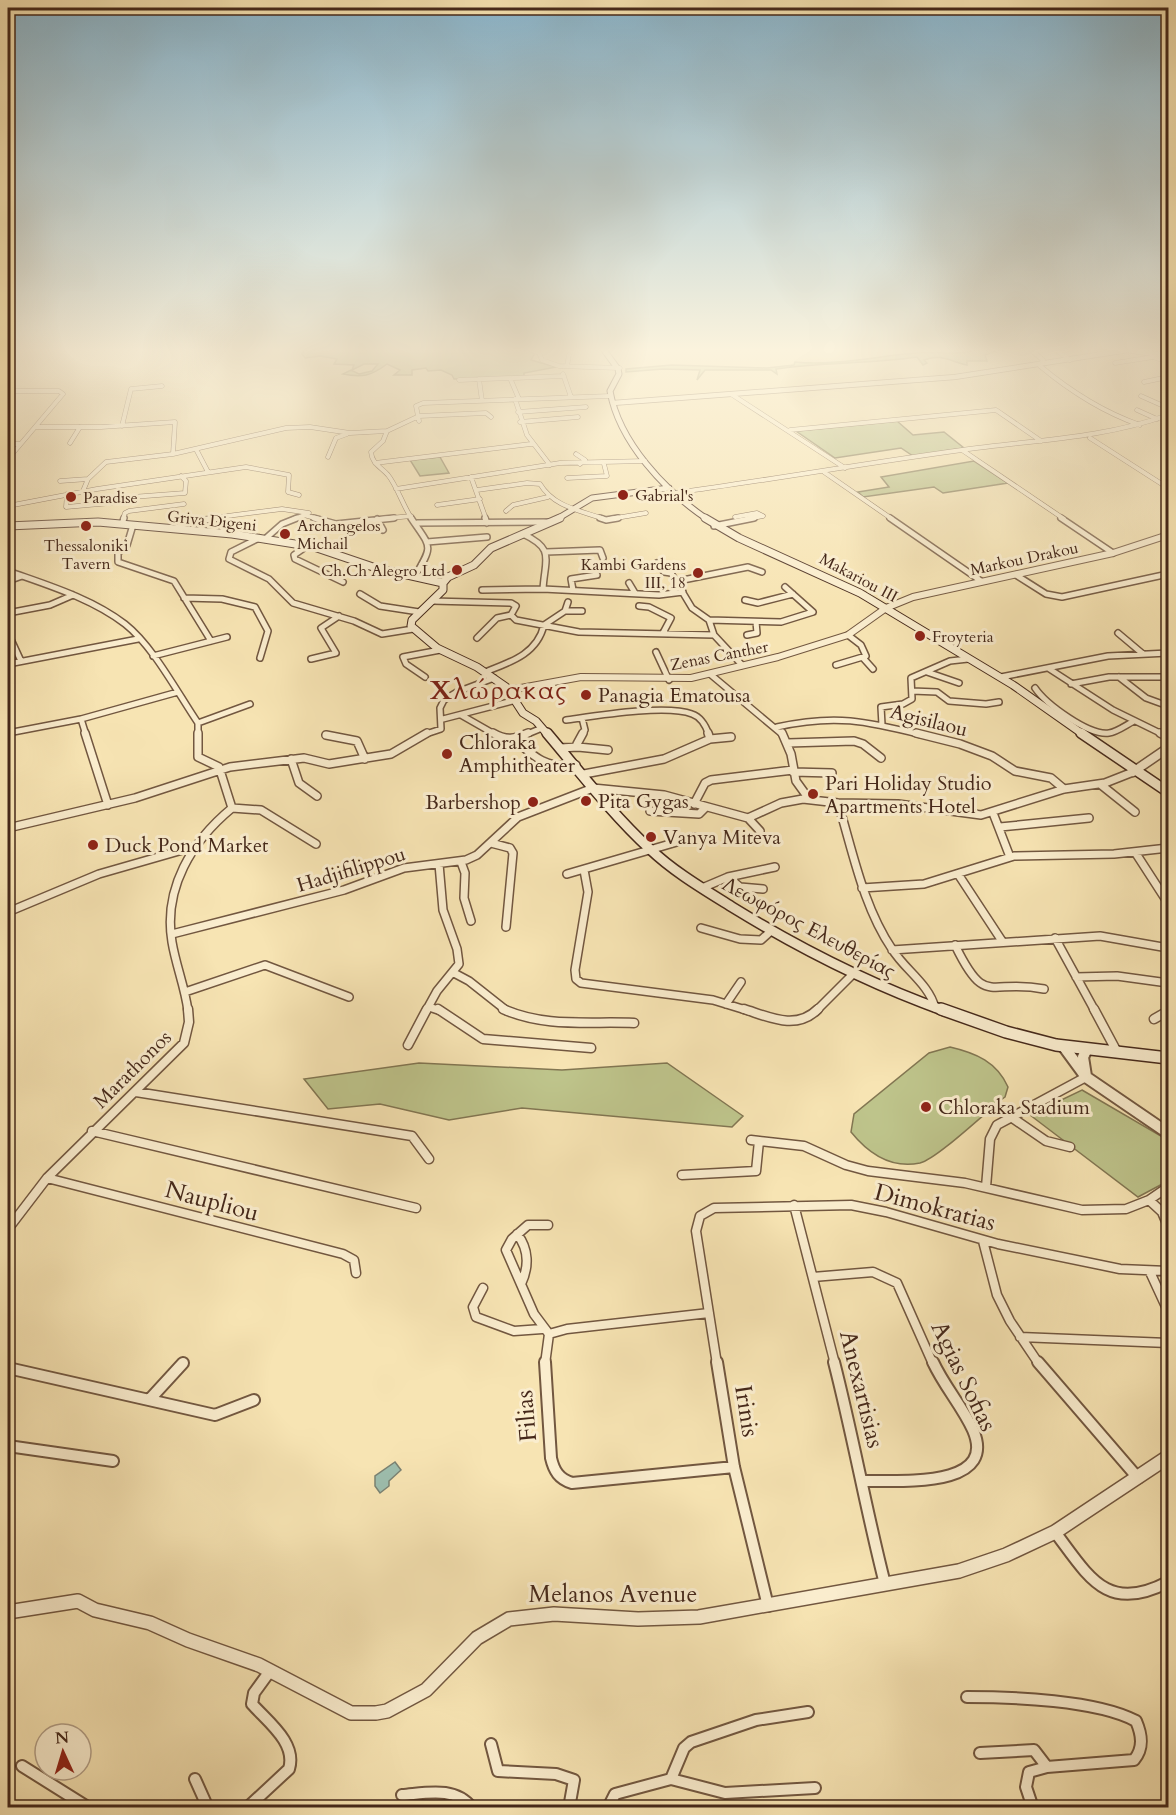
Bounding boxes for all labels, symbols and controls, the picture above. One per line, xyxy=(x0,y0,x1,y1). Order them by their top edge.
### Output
place label: Gabrial's xyxy=(635,485,693,507)
place label: Paradise xyxy=(83,487,138,509)
marker: Gabrial's xyxy=(616,488,630,502)
marker: Paradise xyxy=(64,490,78,504)
street label: Griva Digeni xyxy=(166,505,258,537)
place label: Archangelos Michail xyxy=(297,515,381,555)
marker: Thessaloniki Tavern xyxy=(79,519,93,533)
marker: Archangelos Michail xyxy=(278,527,292,541)
place label: Thessaloniki Tavern xyxy=(44,535,129,575)
street label: Markou Drakou xyxy=(968,537,1080,581)
street label: Makariou III xyxy=(815,548,902,608)
place label: Kambi Gardens III, 18 xyxy=(581,554,686,594)
place label: Ch.Ch Alegro Ltd xyxy=(321,560,445,582)
marker: Ch.Ch Alegro Ltd xyxy=(450,563,464,577)
marker: Kambi Gardens III, 18 xyxy=(691,566,705,580)
place label: Froyteria xyxy=(932,626,994,648)
marker: Froyteria xyxy=(913,629,927,643)
street label: Zenas Canther xyxy=(668,636,770,676)
district label: Χλώρακας xyxy=(430,673,568,708)
place label: Panagia Ematousa xyxy=(598,682,751,709)
marker: Panagia Ematousa xyxy=(579,688,593,702)
street label: Agisilaou xyxy=(887,698,970,743)
place label: Chloraka Amphitheater xyxy=(459,729,576,779)
marker: Chloraka Amphitheater xyxy=(440,747,454,761)
place label: Pari Holiday Studio Apartments Hotel xyxy=(825,770,992,820)
marker: Pari Holiday Studio Apartments Hotel xyxy=(806,787,820,801)
place label: Pita Gygas xyxy=(598,788,689,815)
place label: Barbershop xyxy=(425,789,521,816)
marker: Pita Gygas xyxy=(579,794,593,808)
marker: Barbershop xyxy=(526,795,540,809)
place label: Vanya Miteva xyxy=(663,824,781,851)
marker: Vanya Miteva xyxy=(644,830,658,844)
place label: Duck Pond Market xyxy=(105,832,269,859)
marker: Duck Pond Market xyxy=(86,838,100,852)
street label: Hadjifilippou xyxy=(293,840,409,899)
street label: Λεωφόρος Ελευθερίας xyxy=(717,870,901,985)
street label: Marathonos xyxy=(87,1024,177,1114)
place label: Chloraka Stadium xyxy=(938,1094,1090,1121)
marker: Chloraka Stadium xyxy=(919,1100,933,1114)
street label: Naupliou xyxy=(161,1173,262,1230)
street label: Dimokratias xyxy=(871,1175,999,1239)
street label: Agias Sofias xyxy=(923,1315,1004,1437)
street label: Anexartisias xyxy=(831,1327,892,1451)
street label: Irinis xyxy=(726,1383,767,1439)
street label: Filias xyxy=(508,1389,545,1443)
street label: Melanos Avenue xyxy=(529,1578,697,1611)
north arrow xyxy=(33,1722,93,1782)
text: N xyxy=(54,1727,70,1749)

